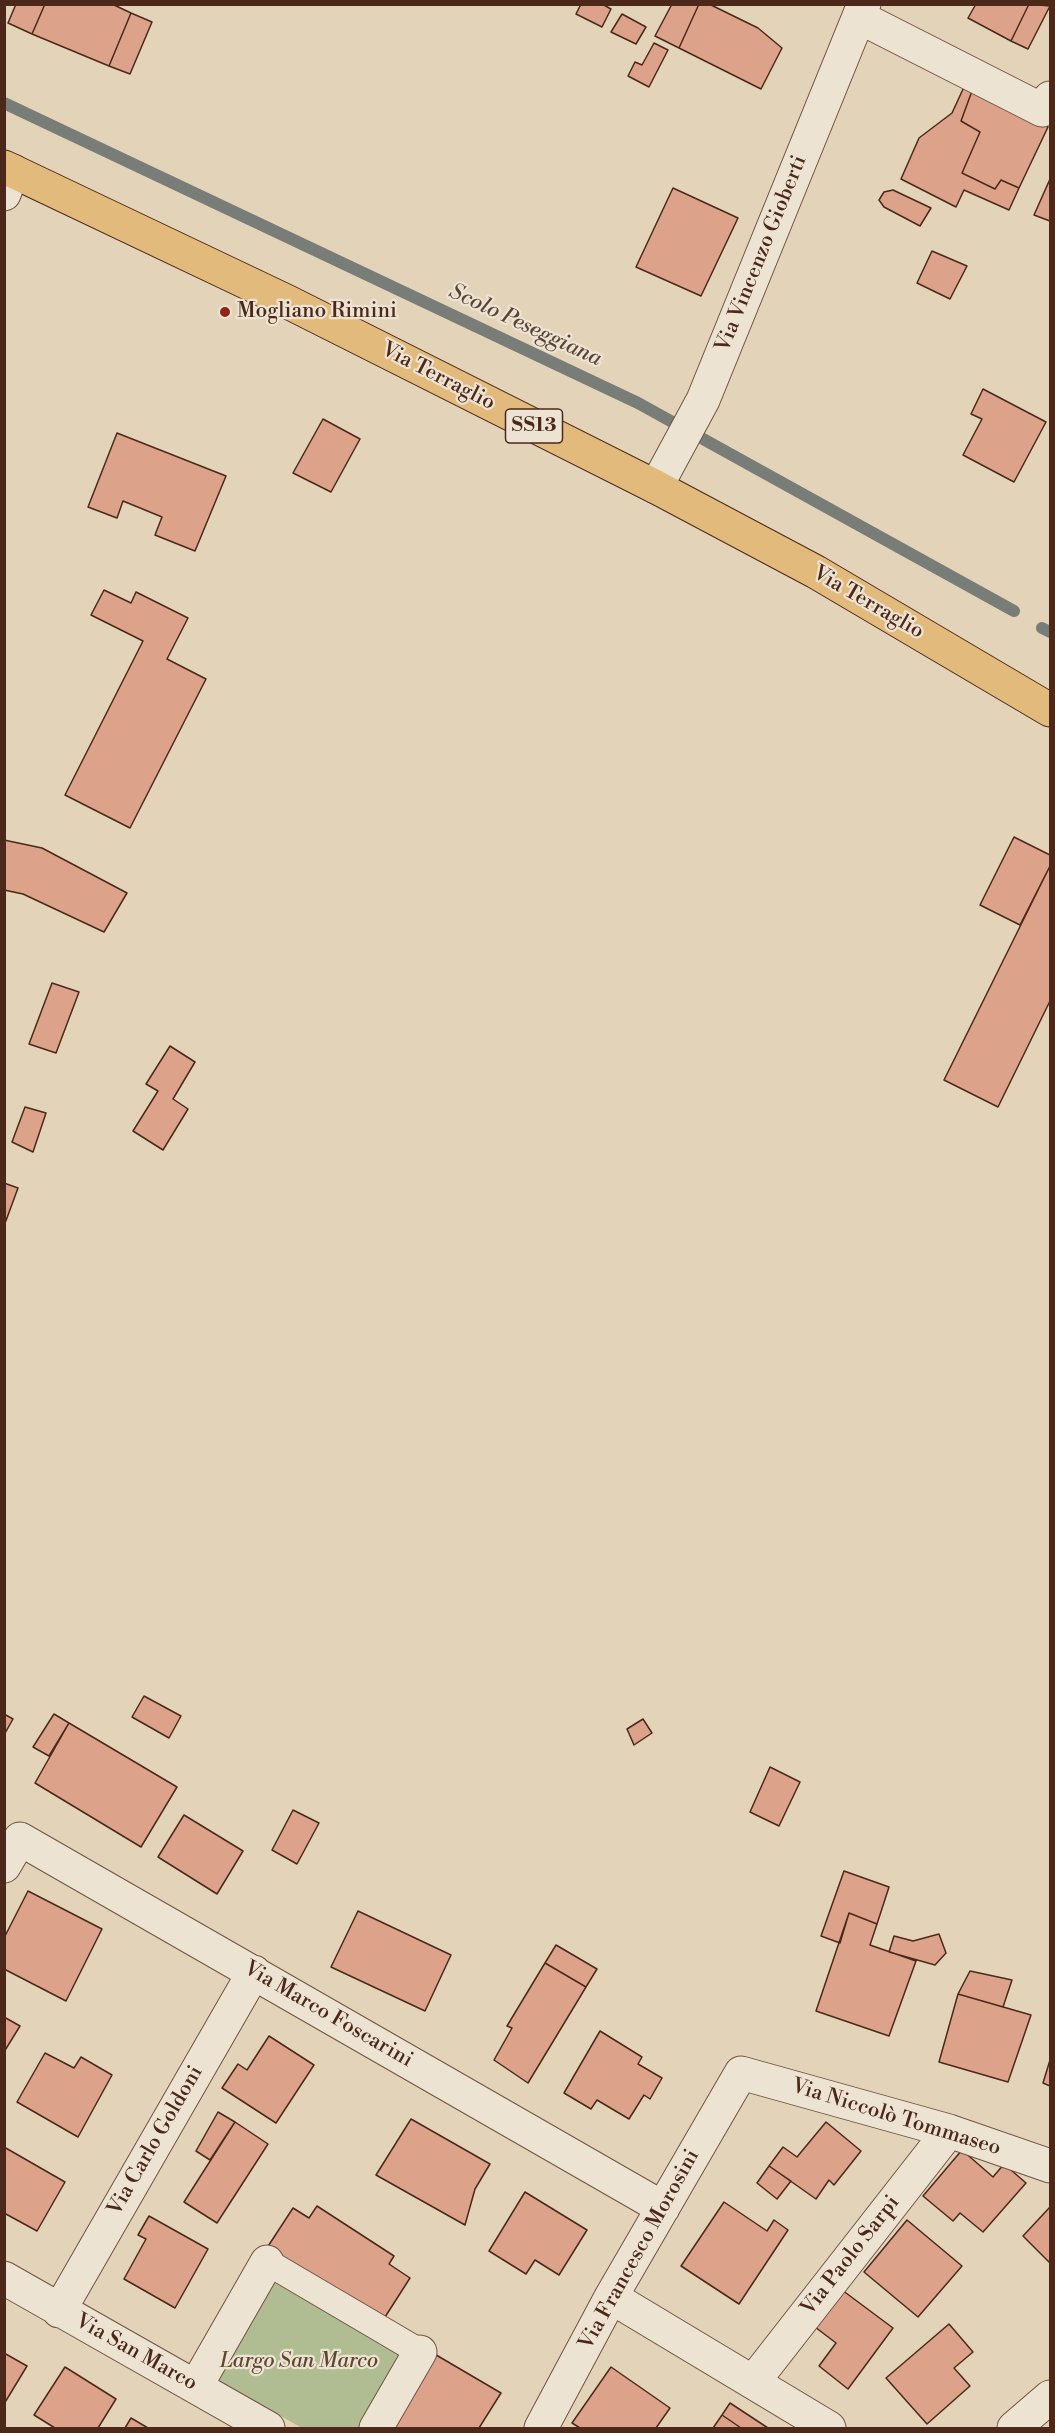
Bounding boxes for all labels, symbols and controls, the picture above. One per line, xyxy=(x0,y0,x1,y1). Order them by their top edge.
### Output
street label: Via Vincenzo Gioberti xyxy=(711,152,813,356)
water label: Scolo Peseggiana xyxy=(445,279,605,373)
place label: Mogliano Rimini xyxy=(237,299,397,325)
marker: Mogliano Rimini xyxy=(218,305,232,319)
street label: Via Terraglio xyxy=(377,338,499,416)
road number: SS13 xyxy=(506,409,562,443)
street label: Via Terraglio xyxy=(808,561,928,645)
street label: Via Marco Foscarini xyxy=(239,1956,417,2074)
street label: Via Carlo Goldoni xyxy=(103,2062,209,2220)
street label: Via Niccolò Tommaseo xyxy=(788,2074,1004,2162)
street label: Via Francesco Morosini xyxy=(574,2145,706,2355)
street label: Via Paolo Sarpi xyxy=(796,2191,906,2321)
street label: Via San Marco xyxy=(71,2309,201,2397)
park label: Largo San Marco xyxy=(220,2349,378,2375)

